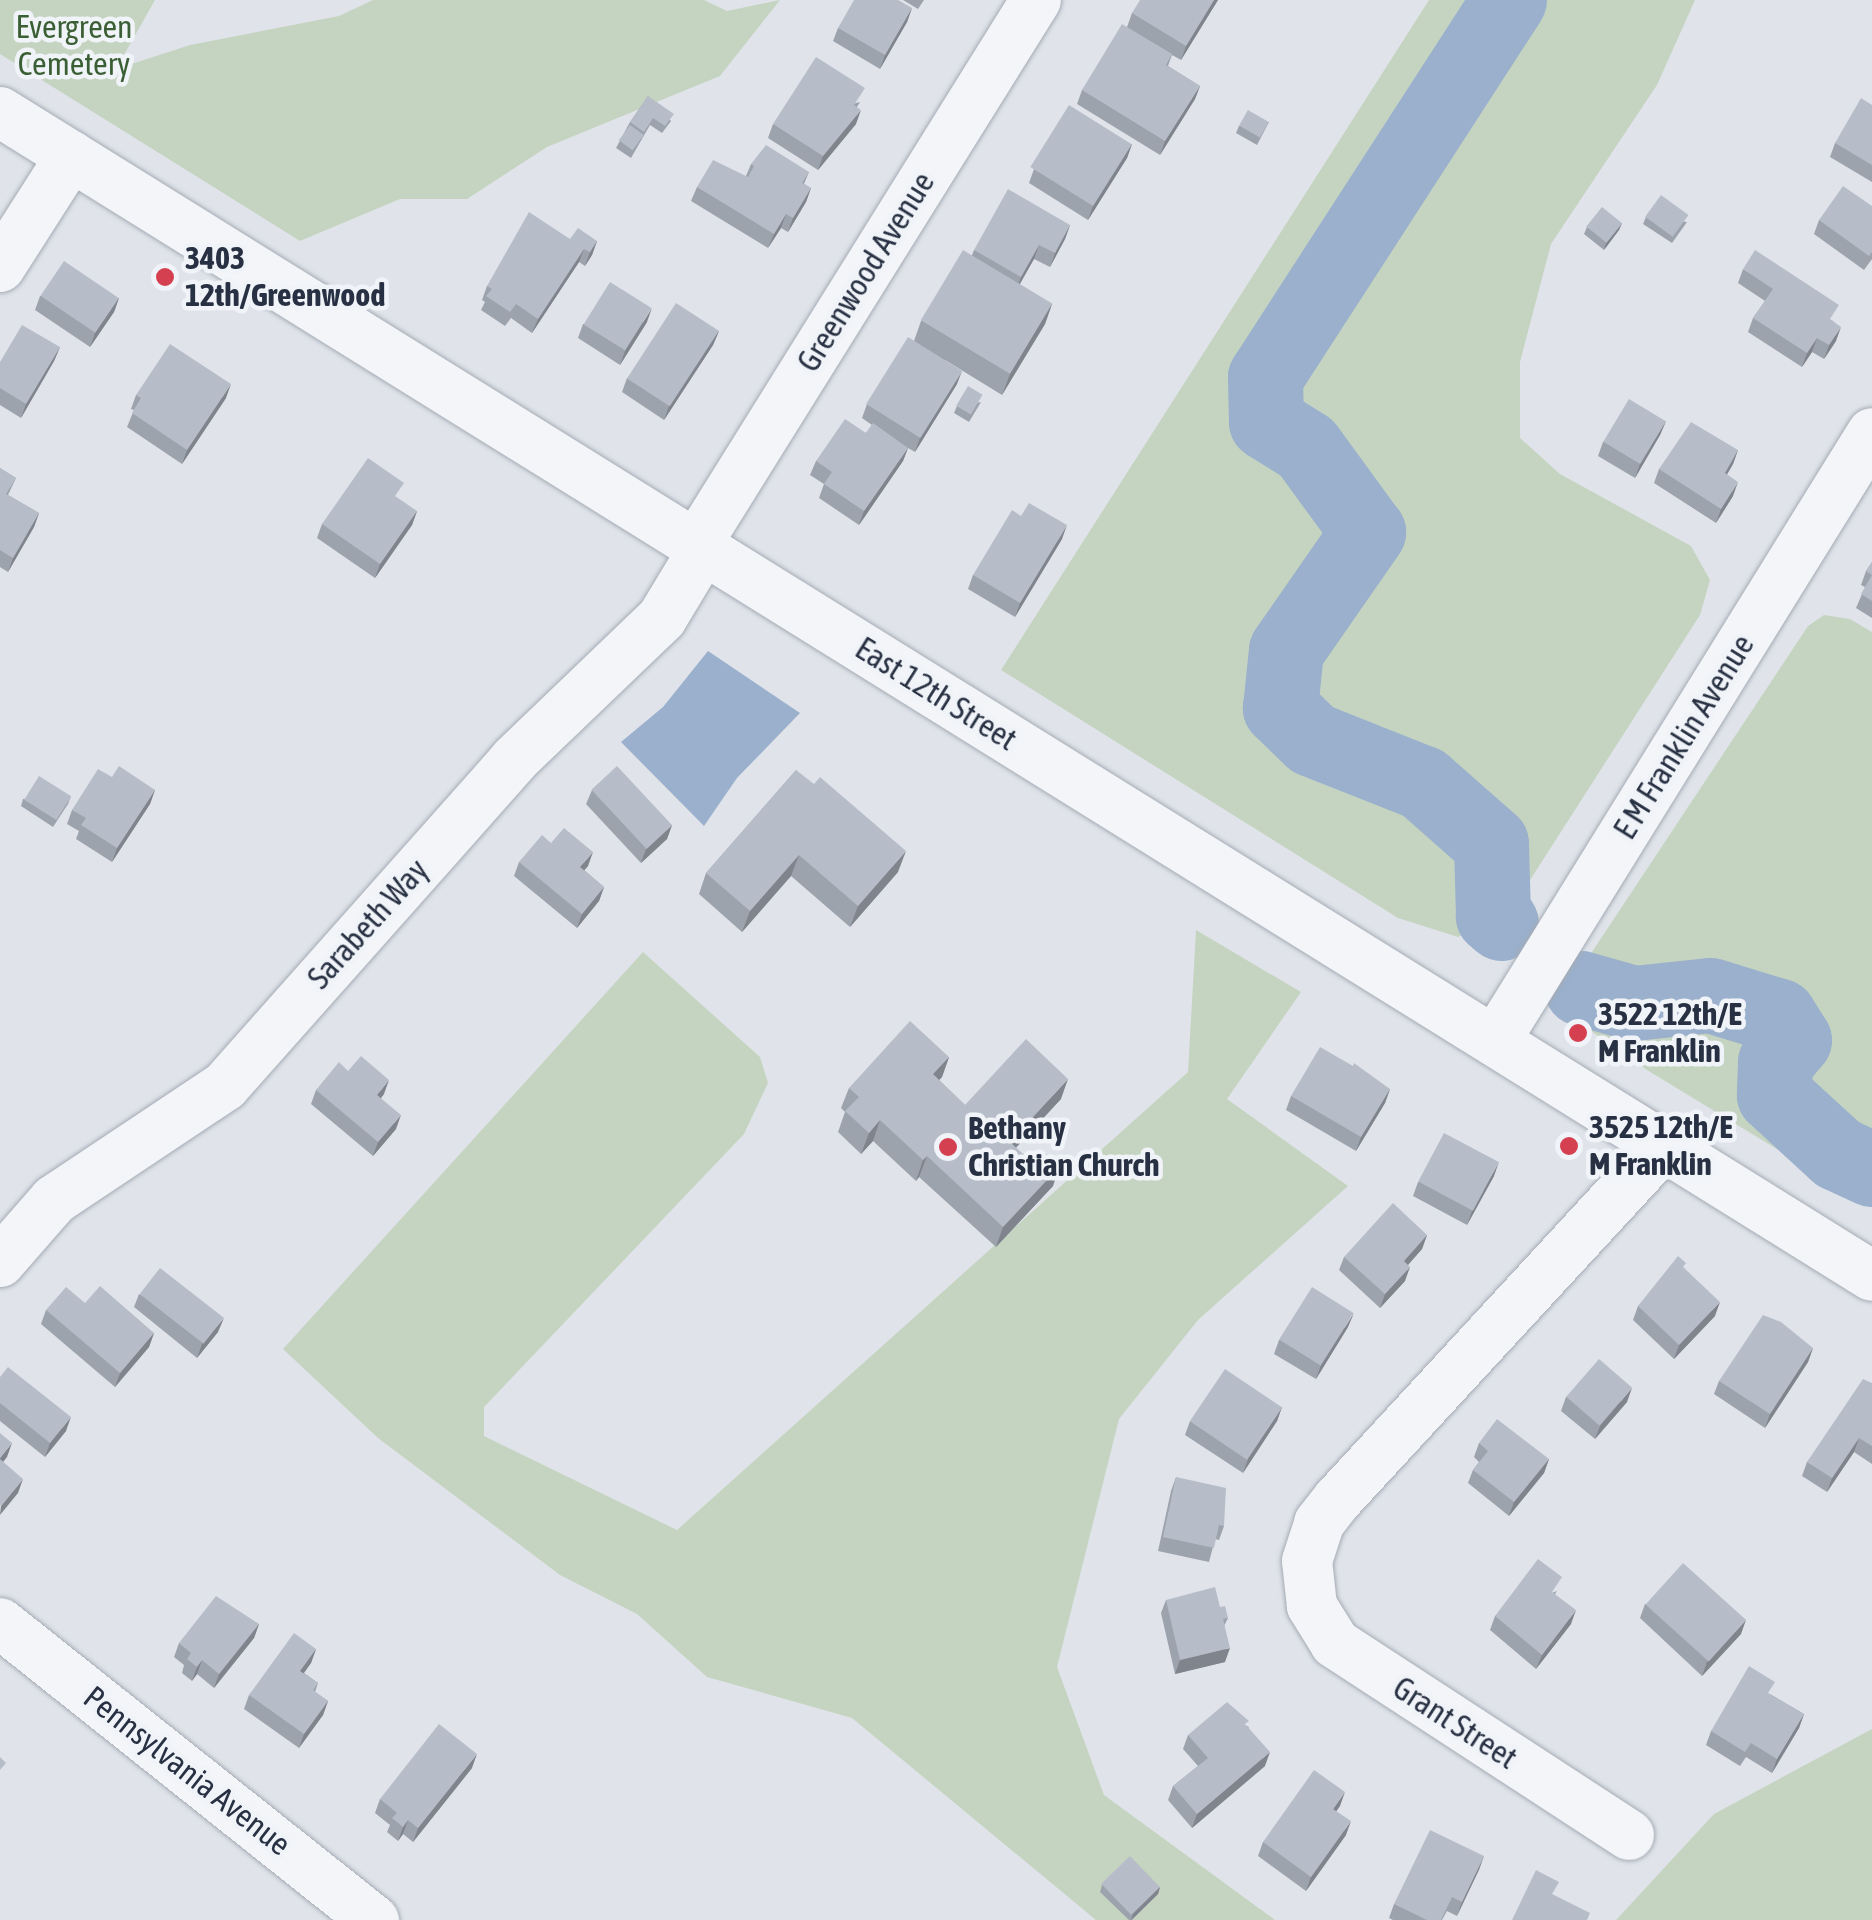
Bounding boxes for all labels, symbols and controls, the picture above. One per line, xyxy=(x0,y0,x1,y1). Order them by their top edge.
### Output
park label: Evergreen Cemetery xyxy=(15,9,133,84)
street label: Greenwood Avenue xyxy=(789,165,943,379)
place label: 3403 12th/Greenwood xyxy=(185,240,385,315)
marker: 3403 12th/Greenwood xyxy=(154,266,176,288)
street label: E M Franklin Avenue xyxy=(1606,628,1762,846)
street label: East 12th Street xyxy=(848,629,1024,759)
street label: Sarabeth Way xyxy=(300,851,436,997)
place label: 3522 12th/E M Franklin xyxy=(1598,996,1742,1071)
marker: 3522 12th/E M Franklin xyxy=(1567,1022,1589,1044)
place label: 3525 12th/E M Franklin xyxy=(1589,1109,1733,1184)
place label: Bethany Christian Church xyxy=(968,1110,1160,1185)
marker: 3525 12th/E M Franklin xyxy=(1558,1135,1580,1157)
marker: Bethany Christian Church xyxy=(937,1136,959,1158)
street label: Grant Street xyxy=(1386,1669,1524,1777)
street label: Pennsylvania Avenue xyxy=(76,1678,298,1864)

